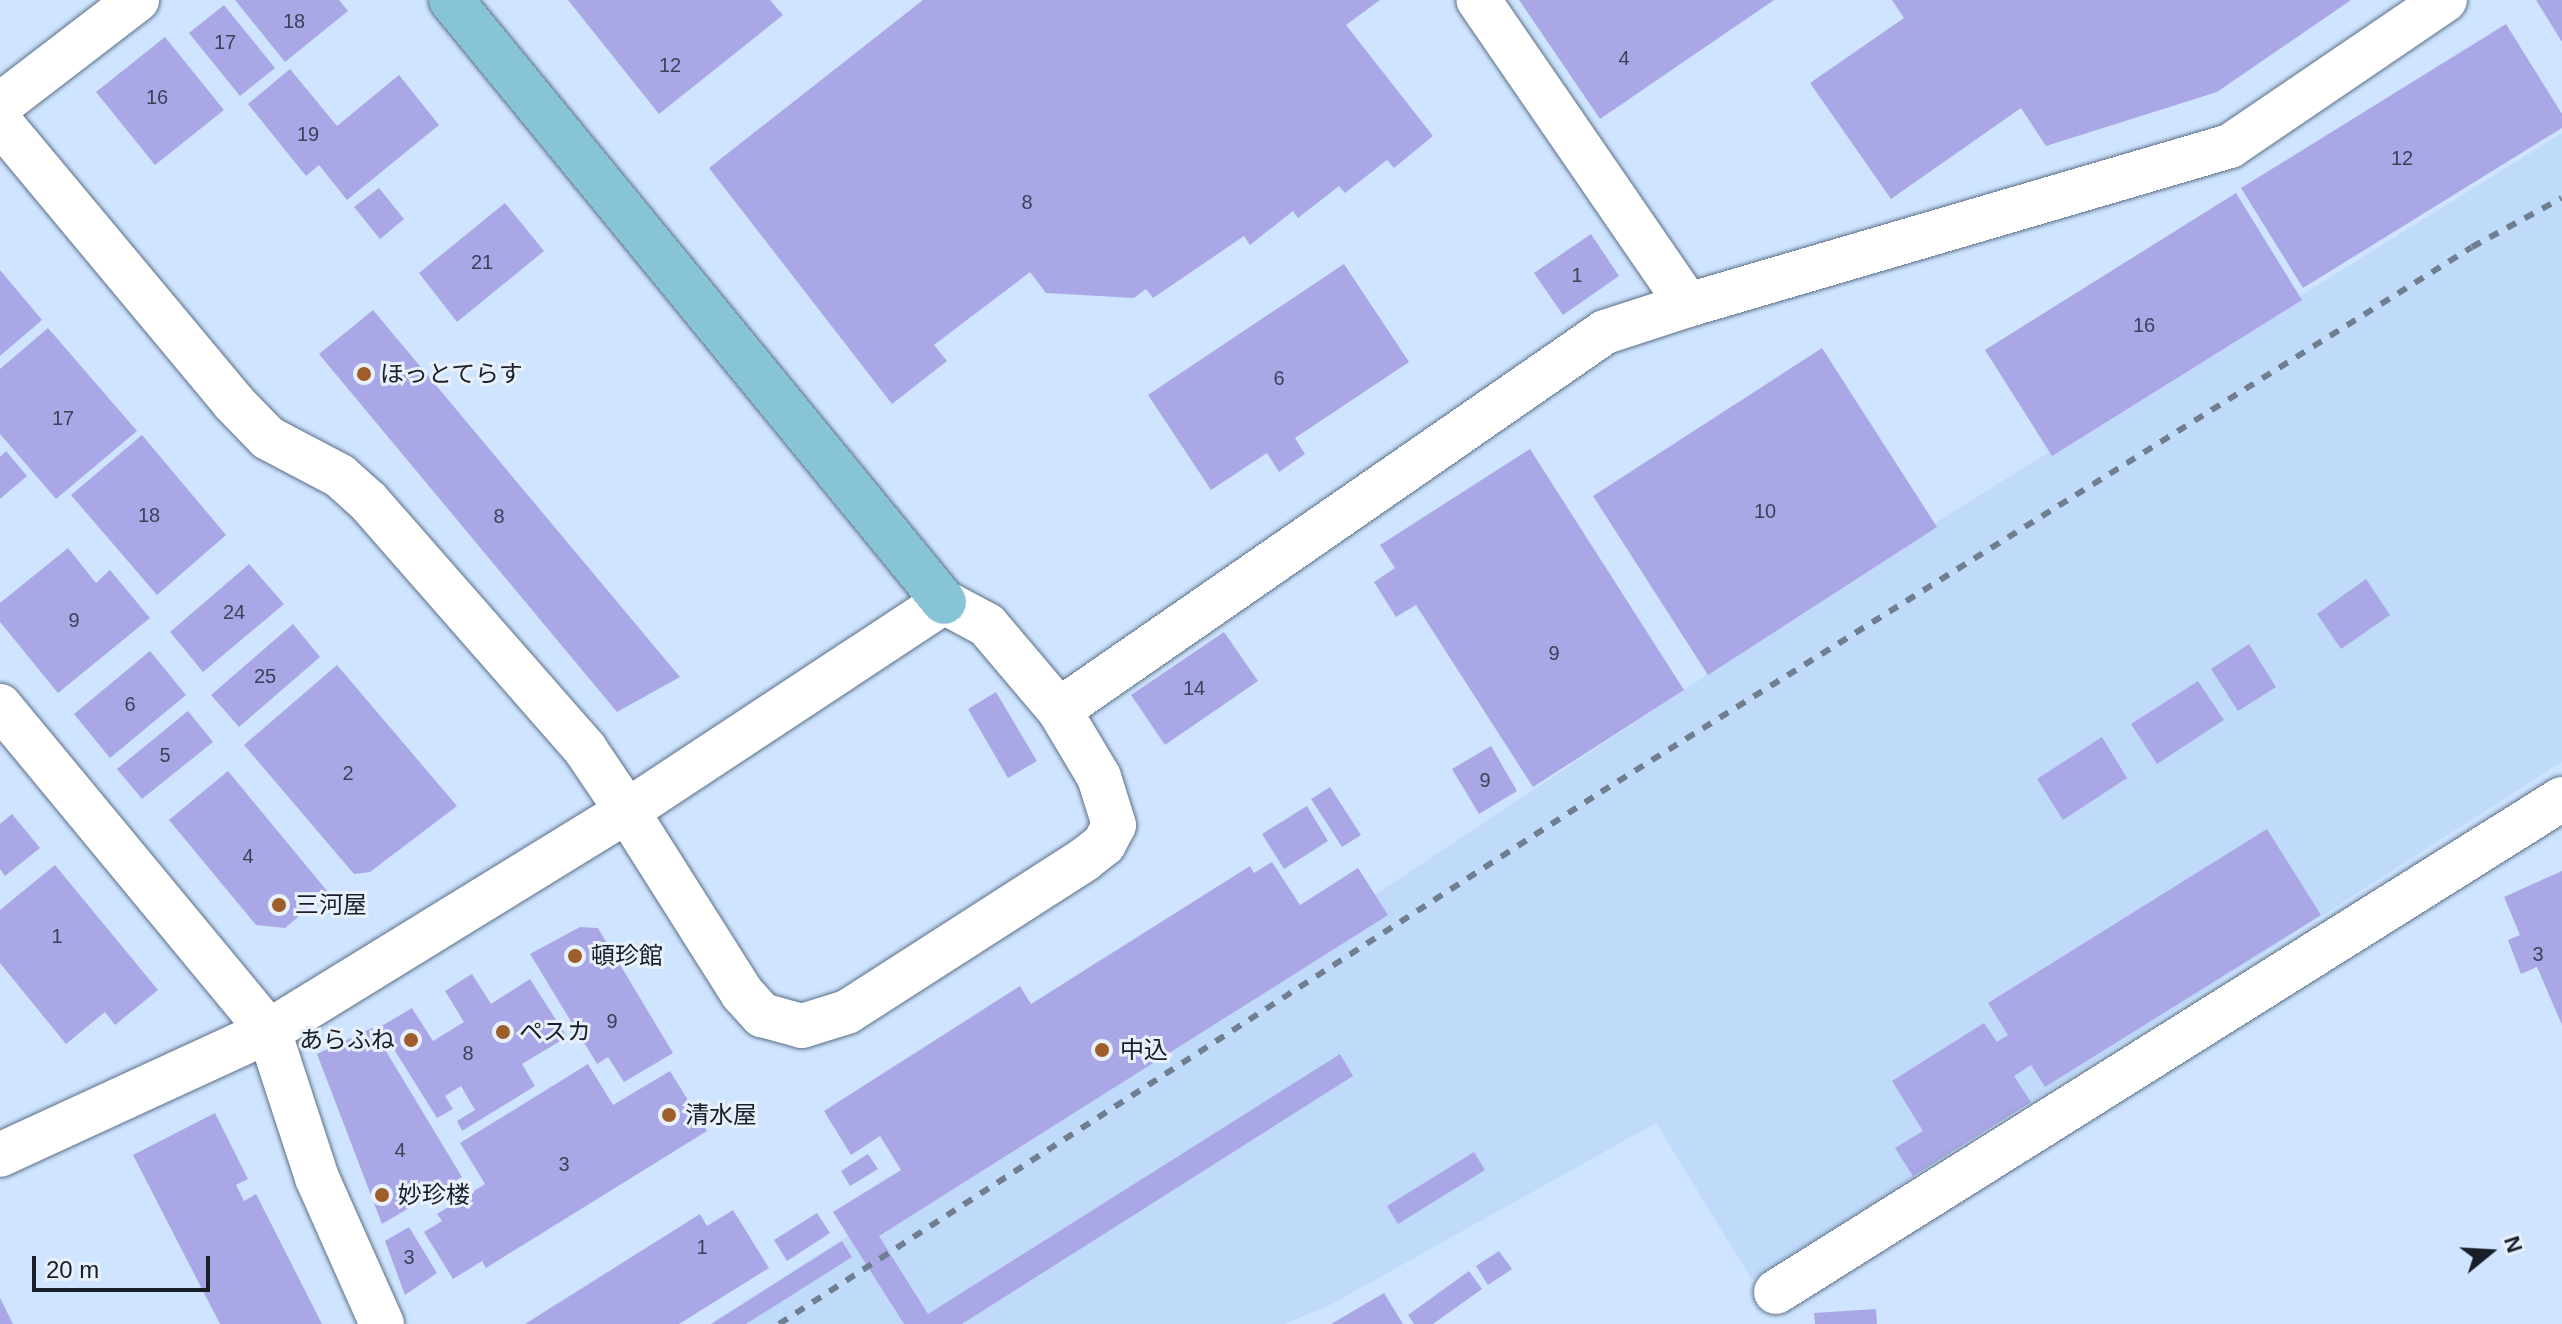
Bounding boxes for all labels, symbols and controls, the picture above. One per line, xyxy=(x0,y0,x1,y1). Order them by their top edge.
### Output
house number: 18 xyxy=(283,9,305,33)
house number: 17 xyxy=(214,30,236,54)
house number: 4 xyxy=(1618,46,1630,70)
house number: 12 xyxy=(659,53,681,77)
house number: 16 xyxy=(146,85,168,109)
house number: 19 xyxy=(297,122,319,146)
house number: 12 xyxy=(2391,146,2413,170)
house number: 8 xyxy=(1021,190,1033,214)
house number: 21 xyxy=(471,250,493,274)
house number: 1 xyxy=(1571,263,1583,287)
house number: 16 xyxy=(2133,313,2155,337)
place label: ほっとてらす xyxy=(380,360,524,388)
marker: ほっとてらす xyxy=(355,365,373,383)
house number: 6 xyxy=(1273,366,1285,390)
house number: 17 xyxy=(52,406,74,430)
house number: 10 xyxy=(1754,499,1776,523)
house number: 18 xyxy=(138,503,160,527)
house number: 8 xyxy=(493,504,505,528)
house number: 24 xyxy=(223,600,245,624)
house number: 9 xyxy=(68,608,80,632)
house number: 9 xyxy=(1548,641,1560,665)
house number: 25 xyxy=(254,664,276,688)
house number: 14 xyxy=(1183,676,1205,700)
house number: 6 xyxy=(124,692,136,716)
house number: 5 xyxy=(159,743,171,767)
house number: 2 xyxy=(342,761,354,785)
house number: 9 xyxy=(1479,768,1491,792)
house number: 4 xyxy=(242,844,254,868)
place label: 三河屋 xyxy=(295,891,367,919)
marker: 三河屋 xyxy=(270,896,288,914)
house number: 1 xyxy=(51,924,63,948)
place label: 頓珍館 xyxy=(591,942,663,970)
house number: 3 xyxy=(2532,942,2544,966)
marker: 頓珍館 xyxy=(566,947,584,965)
house number: 9 xyxy=(606,1009,618,1033)
place label: ペスカ xyxy=(519,1018,591,1046)
marker: ペスカ xyxy=(494,1023,512,1041)
place label: あらふね xyxy=(299,1026,395,1054)
marker: あらふね xyxy=(402,1031,420,1049)
place label: 中込 xyxy=(1120,1036,1168,1064)
marker: 中込 xyxy=(1091,1039,1113,1061)
house number: 8 xyxy=(462,1041,474,1065)
place label: 清水屋 xyxy=(685,1101,757,1129)
marker: 清水屋 xyxy=(660,1106,678,1124)
house number: 4 xyxy=(394,1138,406,1162)
house number: 3 xyxy=(558,1152,570,1176)
place label: 妙珍楼 xyxy=(398,1181,470,1209)
marker: 妙珍楼 xyxy=(373,1186,391,1204)
north arrow xyxy=(2450,1212,2530,1292)
text: N xyxy=(2499,1233,2528,1256)
house number: 1 xyxy=(696,1235,708,1259)
scale bar xyxy=(36,1240,214,1290)
house number: 3 xyxy=(403,1245,415,1269)
text: 20 m xyxy=(46,1256,99,1283)

